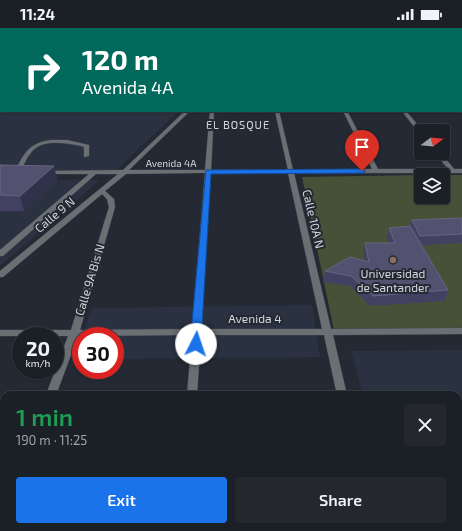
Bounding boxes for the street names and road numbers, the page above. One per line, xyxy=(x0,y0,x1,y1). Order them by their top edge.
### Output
street label: Avenida 4A xyxy=(146,157,197,169)
street label: Calle 10A N xyxy=(300,188,328,250)
street label: Calle 9 N xyxy=(32,194,77,235)
street label: Calle 9A Bis N xyxy=(72,242,107,317)
street label: Avenida 4 xyxy=(228,311,282,325)

